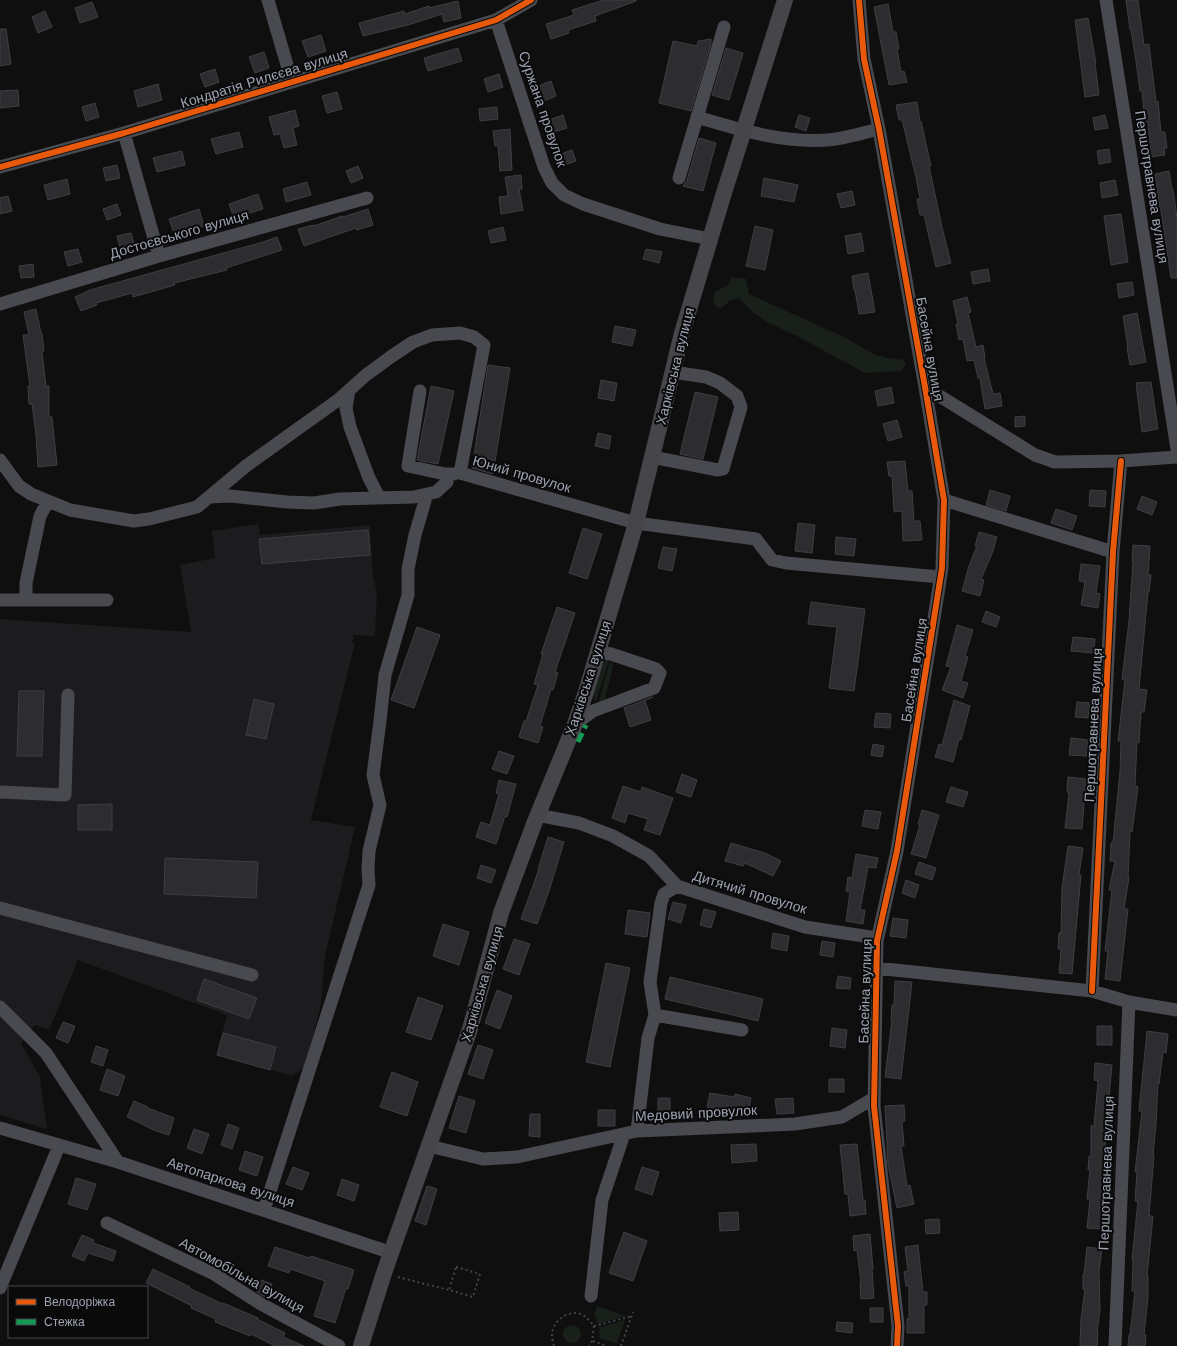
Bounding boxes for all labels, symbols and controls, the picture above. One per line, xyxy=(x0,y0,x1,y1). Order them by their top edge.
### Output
street label: Кондратія Рилєєва вулиця xyxy=(179,45,349,111)
street label: Суржана провулок xyxy=(516,49,571,170)
street label: Першотравнева вулиця xyxy=(1132,109,1172,265)
street label: Достоєвського вулиця xyxy=(108,206,250,262)
street label: Басейна вулиця xyxy=(913,296,947,402)
street label: Харківська вулиця xyxy=(653,306,697,426)
street label: Юний провулок xyxy=(471,452,574,496)
street label: Басейна вулиця xyxy=(898,617,930,723)
street label: Харківська вулиця xyxy=(562,618,614,738)
street label: Першотравнева вулиця xyxy=(1081,647,1105,803)
street label: Дитячий провулок xyxy=(691,867,810,917)
street label: Харківська вулиця xyxy=(458,924,506,1044)
street label: Басейна вулиця xyxy=(855,938,875,1044)
street label: Першотравнева вулиця xyxy=(1095,1095,1117,1251)
street label: Медовий провулок xyxy=(635,1102,758,1124)
street label: Автопаркова вулиця xyxy=(165,1154,297,1210)
street label: Автомобільна вулиця xyxy=(177,1234,307,1316)
legend xyxy=(8,1286,148,1338)
text: Велодоріжка xyxy=(44,1295,115,1309)
text: Стежка xyxy=(44,1315,85,1329)

